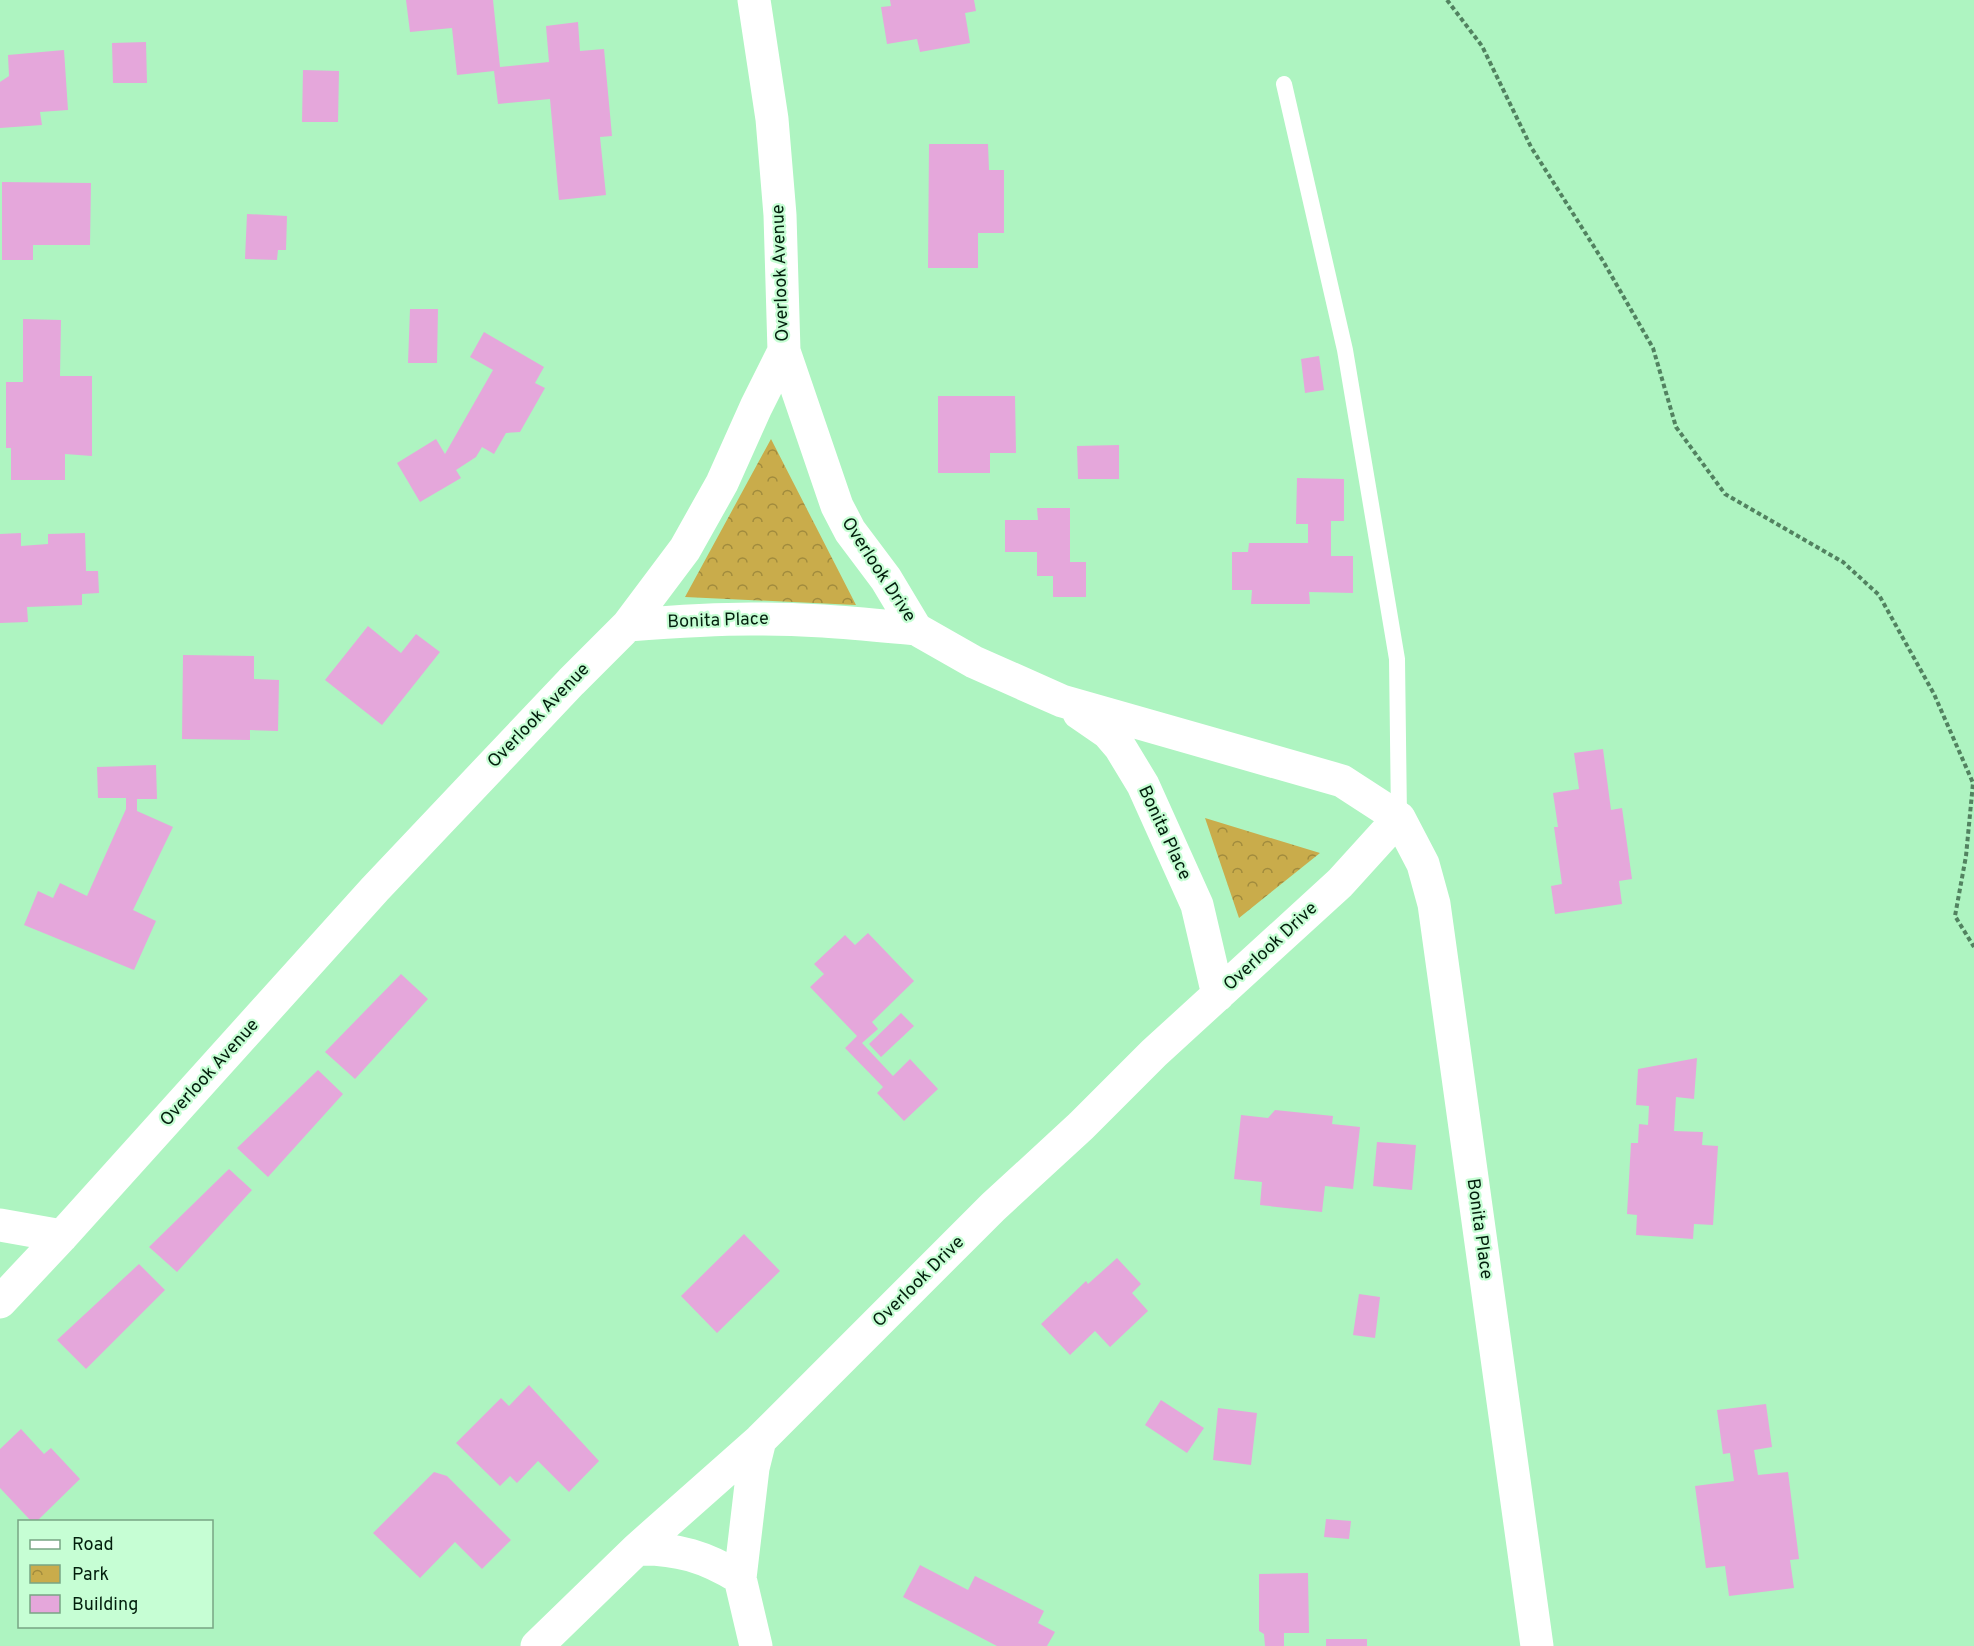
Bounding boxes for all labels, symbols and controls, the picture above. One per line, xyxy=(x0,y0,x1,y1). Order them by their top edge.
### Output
street label: Overlook Avenue xyxy=(767,204,795,342)
street label: Overlook Drive xyxy=(836,513,920,627)
street label: Bonita Place xyxy=(667,608,769,634)
street label: Overlook Avenue xyxy=(483,659,595,773)
street label: Bonita Place xyxy=(1132,782,1196,884)
street label: Overlook Drive xyxy=(1219,898,1323,996)
street label: Overlook Avenue xyxy=(156,1014,264,1132)
street label: Bonita Place xyxy=(1461,1177,1497,1281)
street label: Overlook Drive xyxy=(868,1231,970,1333)
legend xyxy=(18,1520,213,1628)
text: Road xyxy=(72,1534,114,1557)
text: Park xyxy=(72,1564,109,1587)
text: Building xyxy=(72,1594,138,1617)

